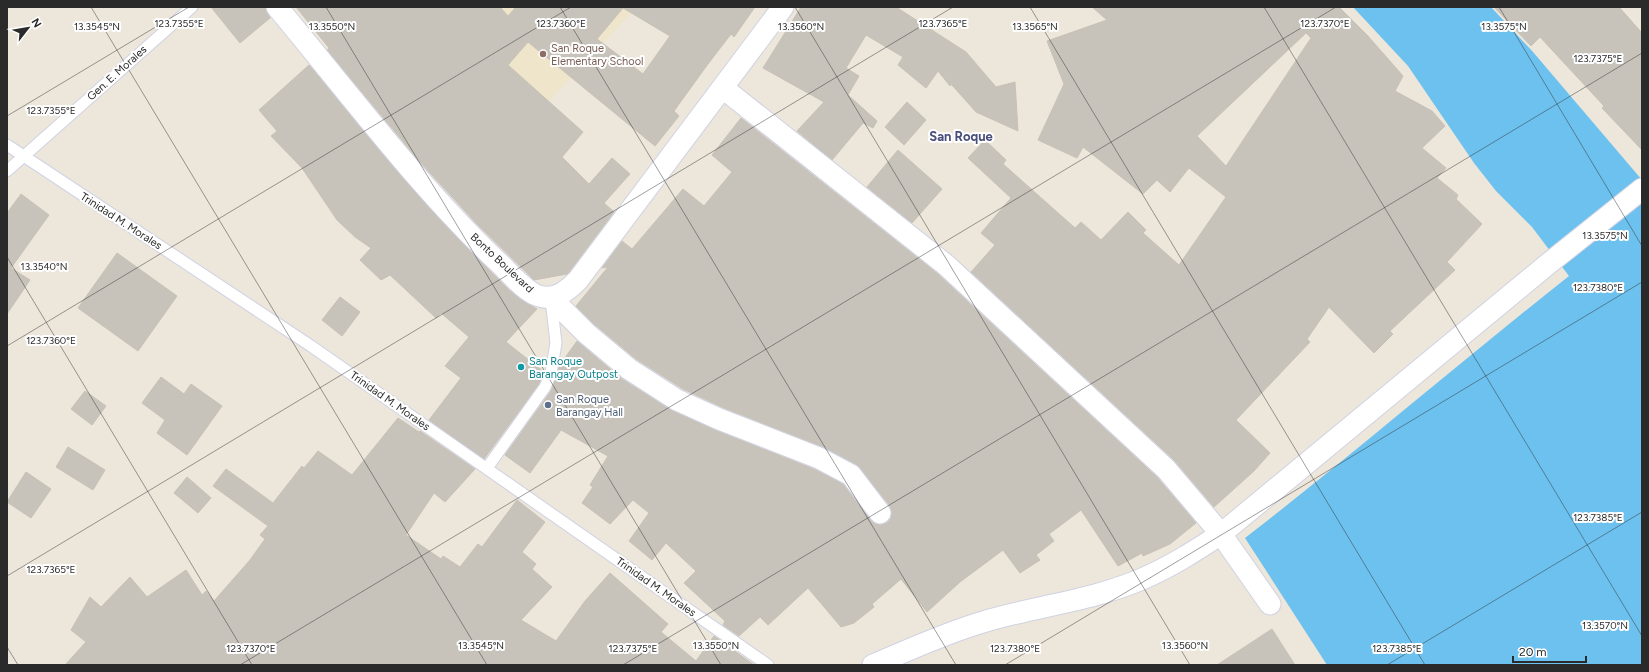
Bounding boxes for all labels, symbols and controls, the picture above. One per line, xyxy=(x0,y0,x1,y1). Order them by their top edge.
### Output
north arrow xyxy=(8,8,48,48)
text: N xyxy=(28,16,44,30)
text: 123.7355°E xyxy=(154,17,204,30)
text: 123.7360°E xyxy=(536,17,586,30)
text: 123.7365°E xyxy=(918,17,968,30)
text: 123.7370°E xyxy=(1300,17,1350,30)
text: 13.3545°N xyxy=(74,20,120,33)
text: 13.3550°N xyxy=(309,20,355,33)
text: 13.3560°N xyxy=(778,20,824,33)
text: 13.3565°N xyxy=(1012,20,1058,33)
text: 13.3575°N xyxy=(1481,20,1527,33)
place label: San Roque Elementary School xyxy=(551,42,643,68)
street label: Gen. E. Morales xyxy=(85,43,149,103)
marker: San Roque Elementary School xyxy=(538,49,548,59)
text: 123.7375°E xyxy=(1574,52,1622,65)
text: 123.7355°E xyxy=(26,104,76,117)
district label: San Roque xyxy=(929,129,993,144)
street label: Trinidad M. Morales xyxy=(78,190,164,252)
text: 13.3575°N xyxy=(1582,229,1628,242)
street label: Bonto Boulevard xyxy=(468,231,536,295)
text: 13.3540°N xyxy=(21,260,67,273)
text: 123.7380°E xyxy=(1573,281,1623,294)
text: 123.7360°E xyxy=(26,334,76,347)
place label: San Roque Barangay Outpost xyxy=(529,355,618,381)
marker: San Roque Barangay Outpost xyxy=(516,362,526,372)
street label: Trinidad M. Morales xyxy=(348,369,432,433)
place label: San Roque Barangay Hall xyxy=(556,393,623,419)
marker: San Roque Barangay Hall xyxy=(543,400,553,410)
text: 123.7385°E xyxy=(1573,511,1623,524)
street label: Trinidad M. Morales xyxy=(614,555,698,619)
text: 123.7365°E xyxy=(26,563,76,576)
text: 13.3570°N xyxy=(1582,619,1628,632)
scale bar xyxy=(1513,638,1586,664)
text: 13.3545°N xyxy=(458,639,504,652)
text: 13.3550°N xyxy=(693,639,739,652)
text: 13.3560°N xyxy=(1162,639,1208,652)
text: 123.7370°E xyxy=(226,642,276,655)
text: 123.7375°E xyxy=(609,642,657,655)
text: 123.7380°E xyxy=(990,642,1040,655)
text: 123.7385°E xyxy=(1372,642,1422,655)
text: 20 m xyxy=(1519,645,1547,659)

